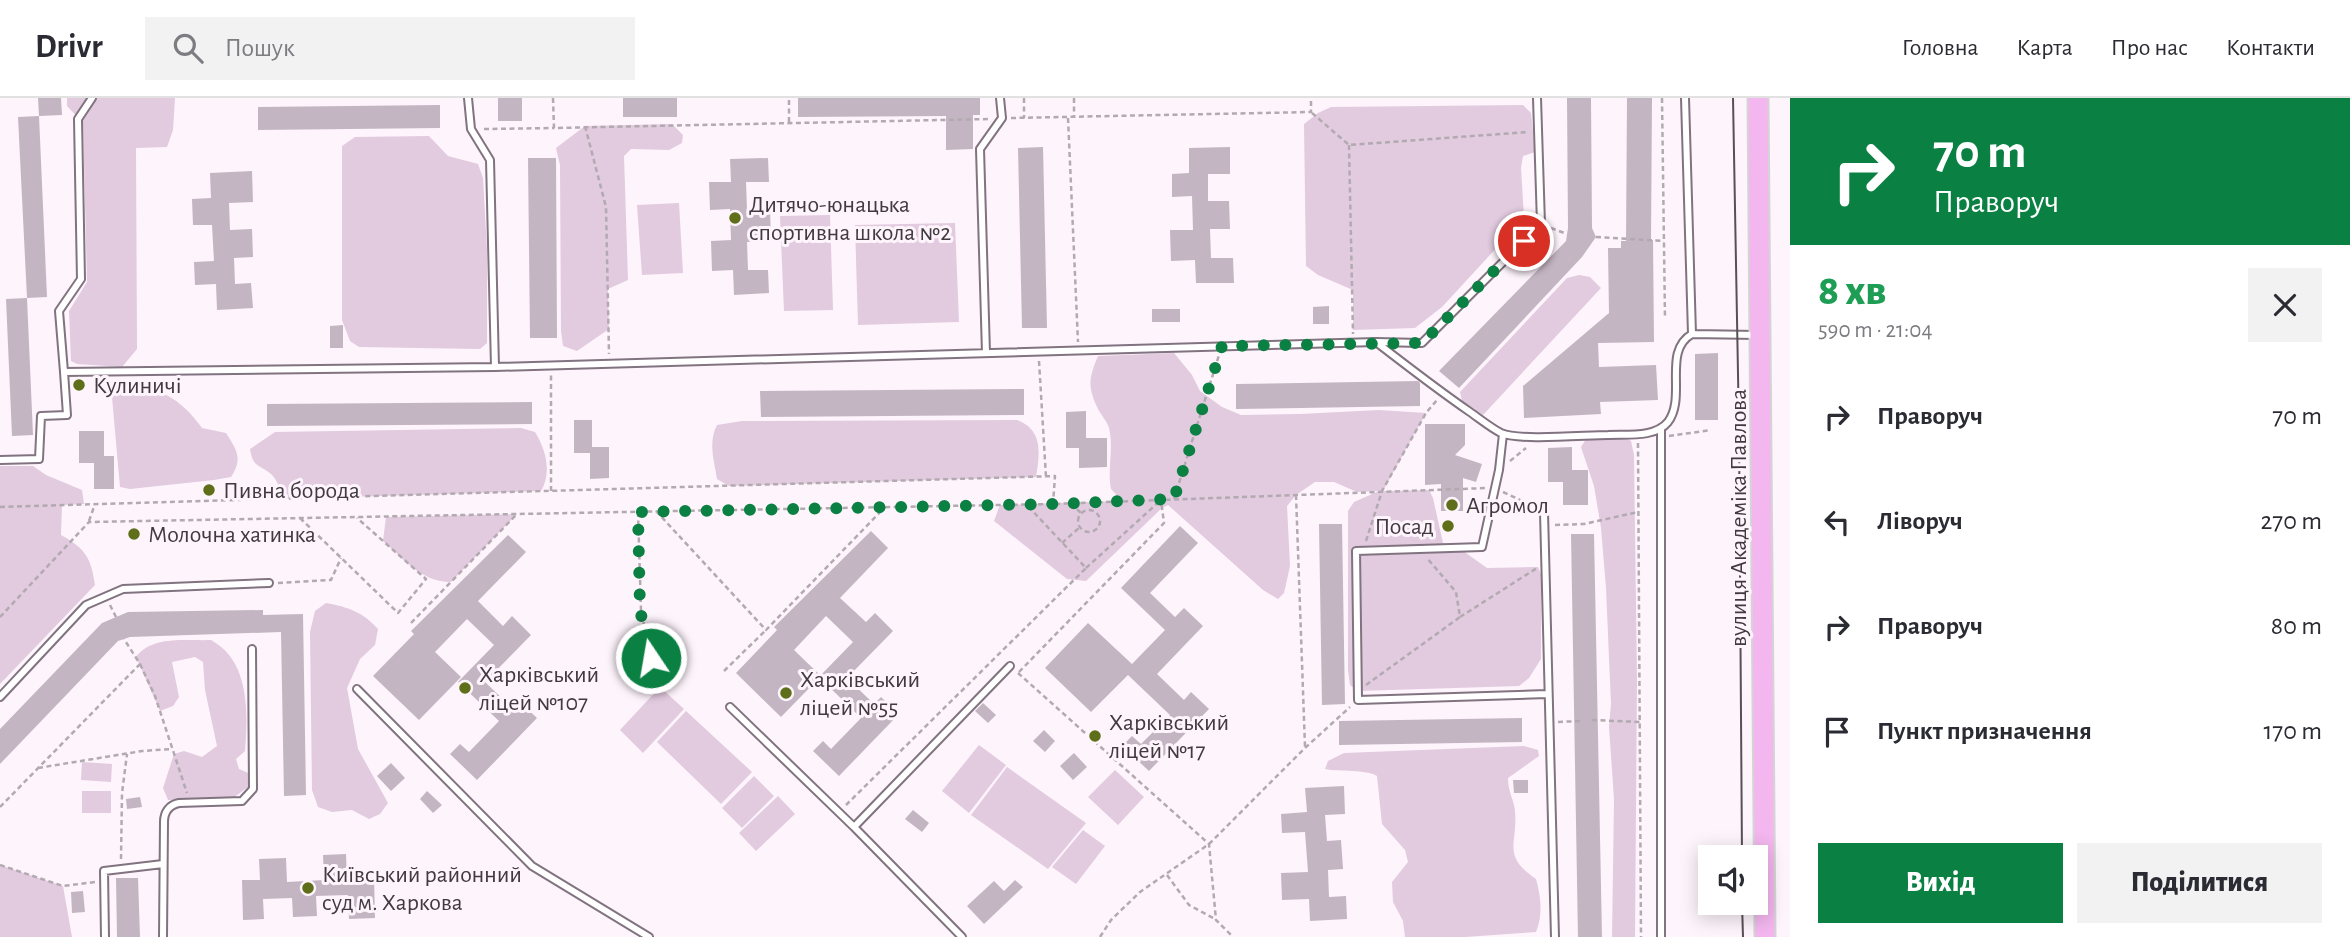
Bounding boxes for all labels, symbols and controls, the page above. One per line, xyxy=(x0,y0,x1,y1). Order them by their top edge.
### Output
search box xyxy=(145,17,635,80)
icon: search xyxy=(169,29,207,67)
text: Drivr xyxy=(35,31,103,64)
text: Пошук xyxy=(225,35,295,61)
text: Головна xyxy=(1902,36,1978,60)
text: Карта xyxy=(2016,36,2073,60)
text: Про нас xyxy=(2111,36,2188,60)
text: Контакти xyxy=(2226,36,2315,60)
icon: right xyxy=(1818,126,1909,217)
text: 70 m xyxy=(1933,128,2027,177)
text: Праворуч xyxy=(1933,186,2059,218)
place label: Дитячо-юнацька спортивна школа №2 xyxy=(749,193,951,245)
marker: Дитячо-юнацька спортивна школа №2 xyxy=(727,210,743,226)
pin xyxy=(1494,211,1554,271)
icon: arrive xyxy=(1505,222,1543,260)
button: close xyxy=(2248,268,2322,342)
text: 8 хв xyxy=(1818,270,1886,312)
text: 590 m · 21:04 xyxy=(1818,319,1932,342)
place label: Кулиничі xyxy=(93,374,182,398)
marker: Кулиничі xyxy=(71,377,87,393)
street label: вулиця Академіка Павлова xyxy=(1727,389,1751,647)
icon: right xyxy=(1818,398,1856,436)
text: Праворуч xyxy=(1877,403,1983,429)
text: 70 m xyxy=(2272,403,2322,429)
place label: Пивна борода xyxy=(223,479,360,503)
marker: Пивна борода xyxy=(201,482,217,498)
place label: Агромол xyxy=(1466,494,1549,518)
marker: Агромол xyxy=(1444,497,1460,513)
icon: left xyxy=(1818,503,1856,541)
text: Ліворуч xyxy=(1877,508,1963,534)
text: 270 m xyxy=(2261,508,2322,534)
place label: Посад xyxy=(1374,515,1434,539)
marker: Посад xyxy=(1440,518,1456,534)
place label: Молочна хатинка xyxy=(148,523,316,547)
marker: Молочна хатинка xyxy=(126,526,142,542)
icon: right xyxy=(1818,608,1856,646)
text: Праворуч xyxy=(1877,613,1983,639)
text: 80 m xyxy=(2271,613,2322,639)
position arrow xyxy=(614,621,688,695)
place label: Харківський ліцей №107 xyxy=(479,663,599,715)
place label: Харківський ліцей №55 xyxy=(800,668,920,720)
marker: Харківський ліцей №107 xyxy=(457,680,473,696)
marker: Харківський ліцей №55 xyxy=(778,685,794,701)
place label: Харківський ліцей №17 xyxy=(1109,711,1229,763)
icon: arrive xyxy=(1818,713,1856,751)
text: Пункт призначення xyxy=(1877,718,2092,744)
text: 170 m xyxy=(2263,718,2322,744)
marker: Харківський ліцей №17 xyxy=(1087,728,1103,744)
button: Вихід xyxy=(1818,843,2063,923)
button: Поділитися xyxy=(2077,843,2322,923)
map controls xyxy=(1698,845,1768,915)
button: sound xyxy=(1698,845,1768,915)
place label: Київський районний суд м. Харкова xyxy=(322,863,522,915)
marker: Київський районний суд м. Харкова xyxy=(300,880,316,896)

